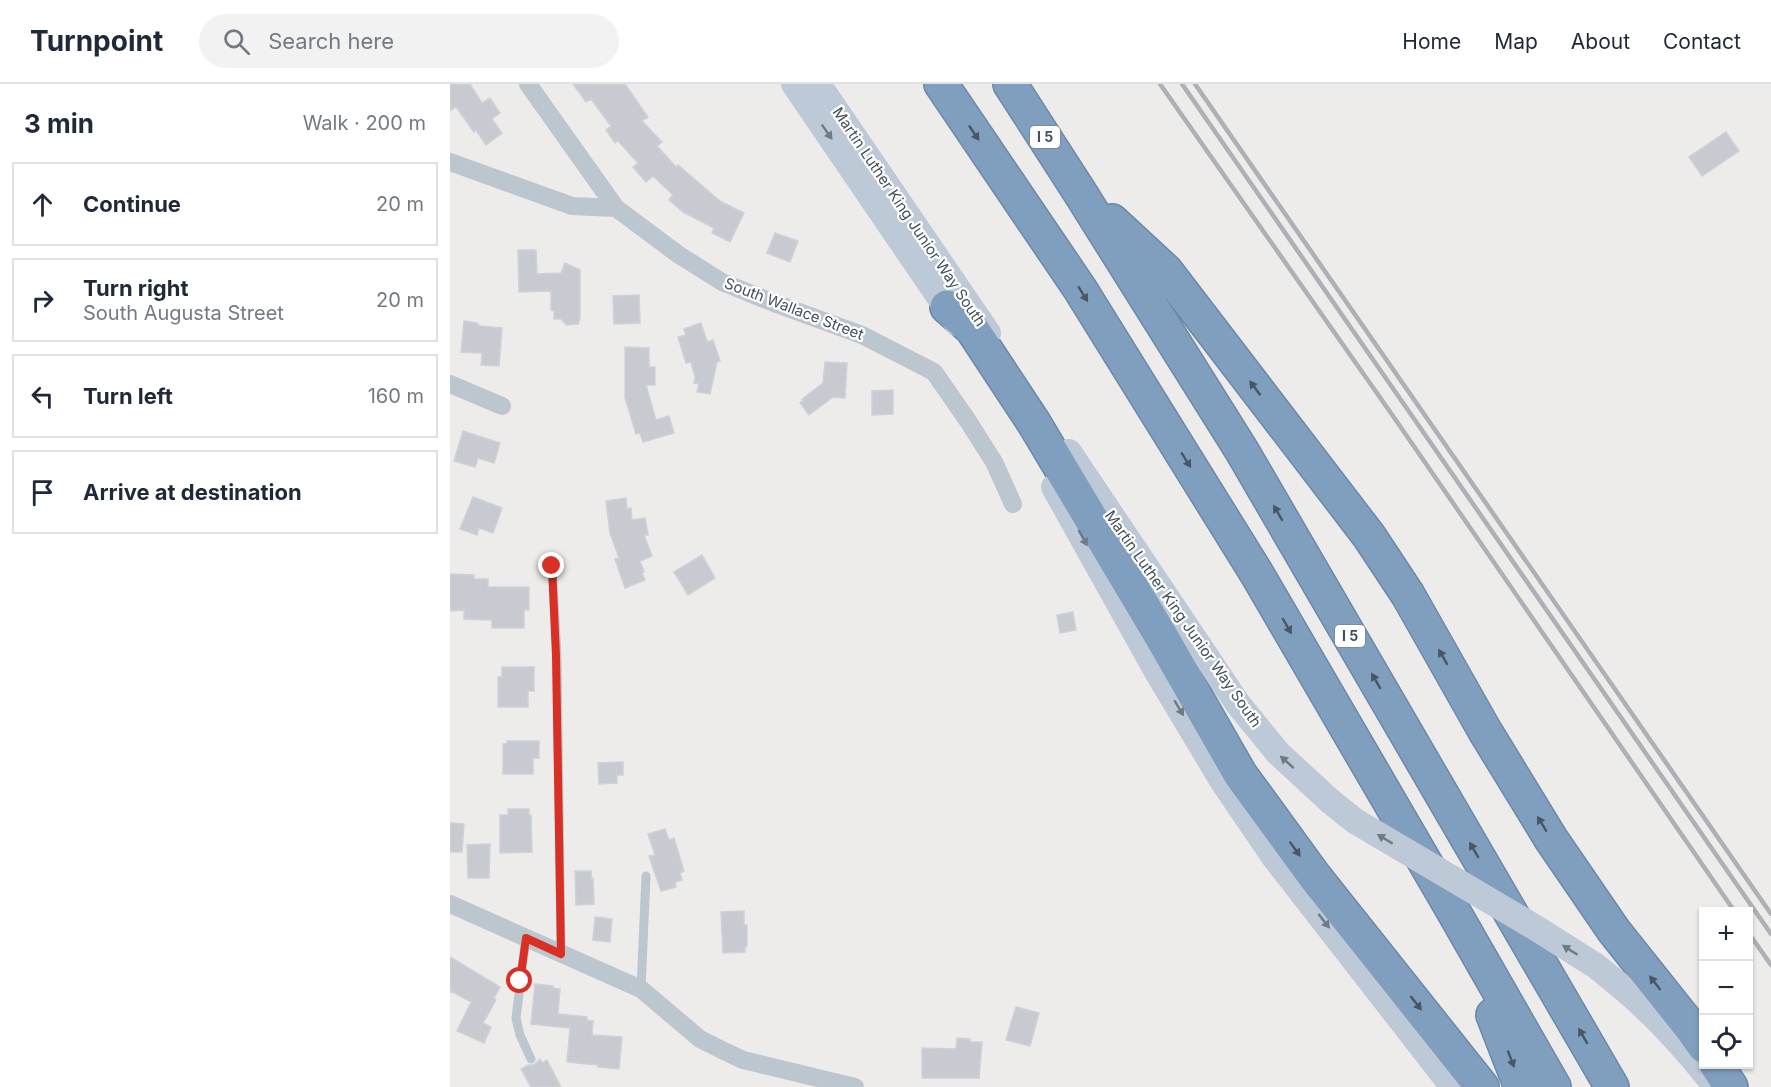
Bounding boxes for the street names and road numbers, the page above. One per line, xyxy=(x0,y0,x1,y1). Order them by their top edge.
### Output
street label: Martin Luther King Junior Way South xyxy=(829,103,990,330)
road number: I 5 xyxy=(1030,126,1060,148)
street label: South Wallace Street xyxy=(722,273,867,344)
street label: Martin Luther King Junior Way South xyxy=(1101,507,1266,731)
road number: I 5 xyxy=(1335,625,1365,647)

